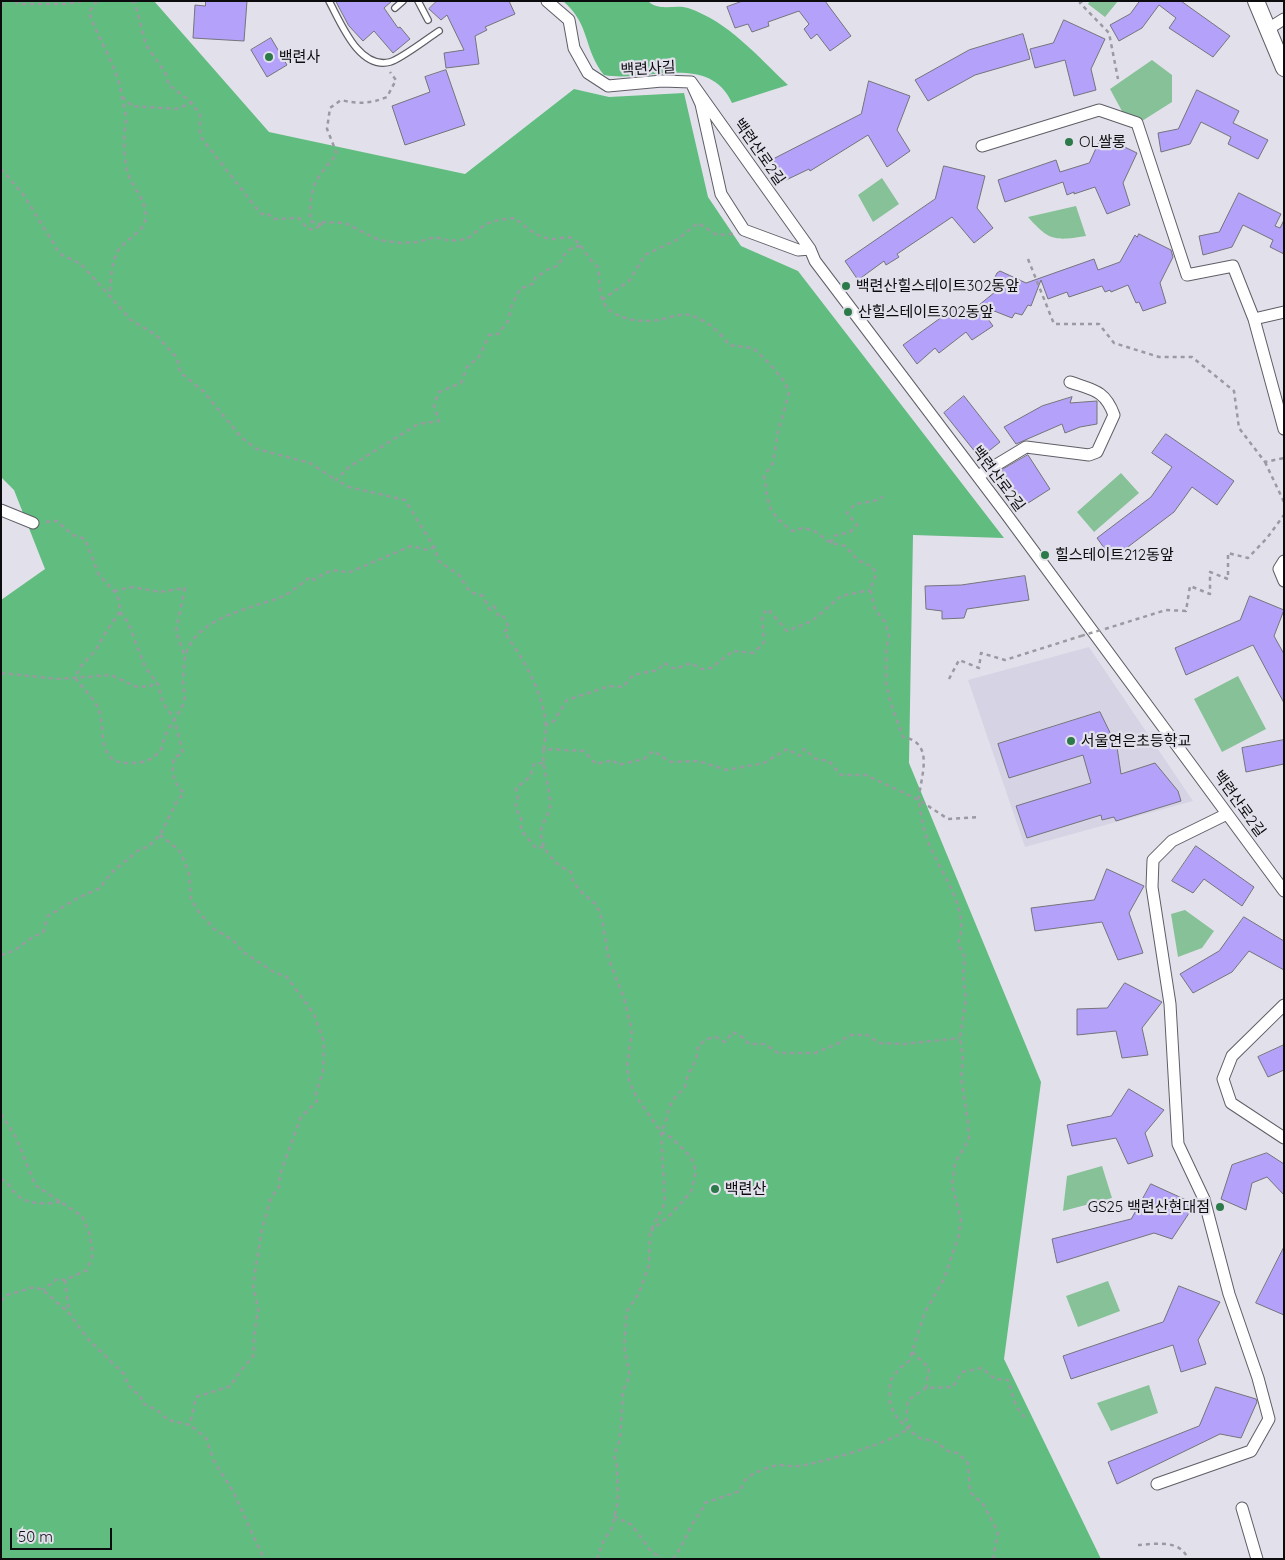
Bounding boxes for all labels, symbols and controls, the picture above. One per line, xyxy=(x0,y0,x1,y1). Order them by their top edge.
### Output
place label: 백련사 xyxy=(279,48,320,66)
marker: 백련사 xyxy=(263,51,275,63)
street label: 백련사길 xyxy=(620,59,676,79)
street label: 백련산로2길 xyxy=(729,115,789,189)
place label: OL쌀롱 xyxy=(1079,133,1126,151)
marker: OL쌀롱 xyxy=(1063,136,1075,148)
place label: 백련산힐스테이트302동앞 xyxy=(856,277,1019,295)
marker: 백련산힐스테이트302동앞 xyxy=(840,280,852,292)
place label: 산힐스테이트302동앞 xyxy=(858,303,993,321)
marker: 산힐스테이트302동앞 xyxy=(842,306,854,318)
street label: 백련산로2길 xyxy=(968,443,1028,515)
place label: 힐스테이트212동앞 xyxy=(1055,546,1174,564)
marker: 힐스테이트212동앞 xyxy=(1039,549,1051,561)
place label: 서울연은초등학교 xyxy=(1081,732,1191,750)
marker: 서울연은초등학교 xyxy=(1065,735,1077,747)
street label: 백련산로2길 xyxy=(1209,767,1269,841)
place label: 백련산 xyxy=(725,1180,766,1198)
marker: 백련산 xyxy=(709,1183,721,1195)
place label: GS25 백련산현대점 xyxy=(1088,1198,1210,1216)
marker: GS25 백련산현대점 xyxy=(1214,1201,1226,1213)
scale bar xyxy=(12,1518,115,1550)
text: 50 m xyxy=(18,1527,53,1546)

